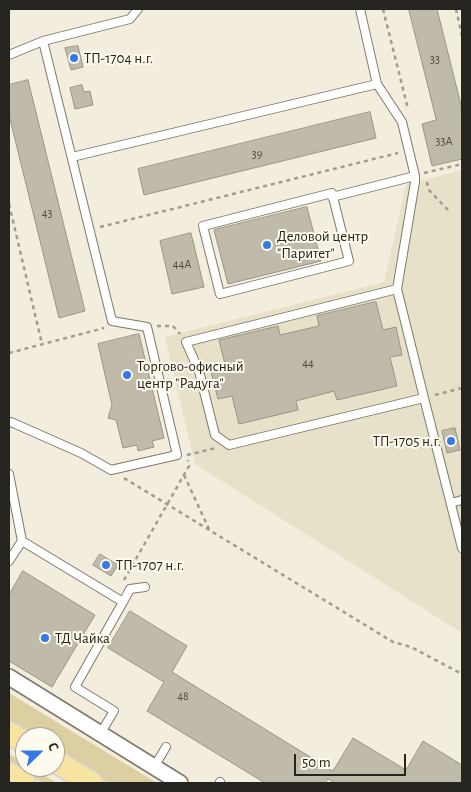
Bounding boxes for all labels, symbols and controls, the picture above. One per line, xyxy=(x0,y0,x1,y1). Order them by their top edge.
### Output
place label: ТП-1704 н.г. xyxy=(84,49,153,67)
marker: ТП-1704 н.г. xyxy=(68,52,80,64)
house number: 33 xyxy=(430,52,440,66)
house number: 33А xyxy=(436,134,452,148)
house number: 39 xyxy=(252,147,262,161)
house number: 43 xyxy=(42,206,52,220)
place label: Деловой центр "Паритет" xyxy=(277,227,368,262)
marker: Деловой центр "Паритет" xyxy=(261,239,273,251)
house number: 44А xyxy=(173,257,191,271)
house number: 44 xyxy=(302,356,314,370)
place label: Торгово-офисный центр "Радуга" xyxy=(137,357,244,392)
marker: Торгово-офисный центр "Радуга" xyxy=(121,369,133,381)
place label: ТП-1705 н.г. xyxy=(373,432,441,450)
marker: ТП-1705 н.г. xyxy=(445,435,457,447)
place label: ТП-1707 н.г. xyxy=(116,556,184,574)
marker: ТП-1707 н.г. xyxy=(100,559,112,571)
place label: ТД Чайка xyxy=(55,629,110,647)
marker: ТД Чайка xyxy=(39,632,51,644)
house number: 48 xyxy=(177,689,189,703)
north arrow xyxy=(15,727,65,777)
text: С xyxy=(45,741,61,753)
scale bar xyxy=(296,744,408,776)
text: 50 m xyxy=(302,755,331,770)

